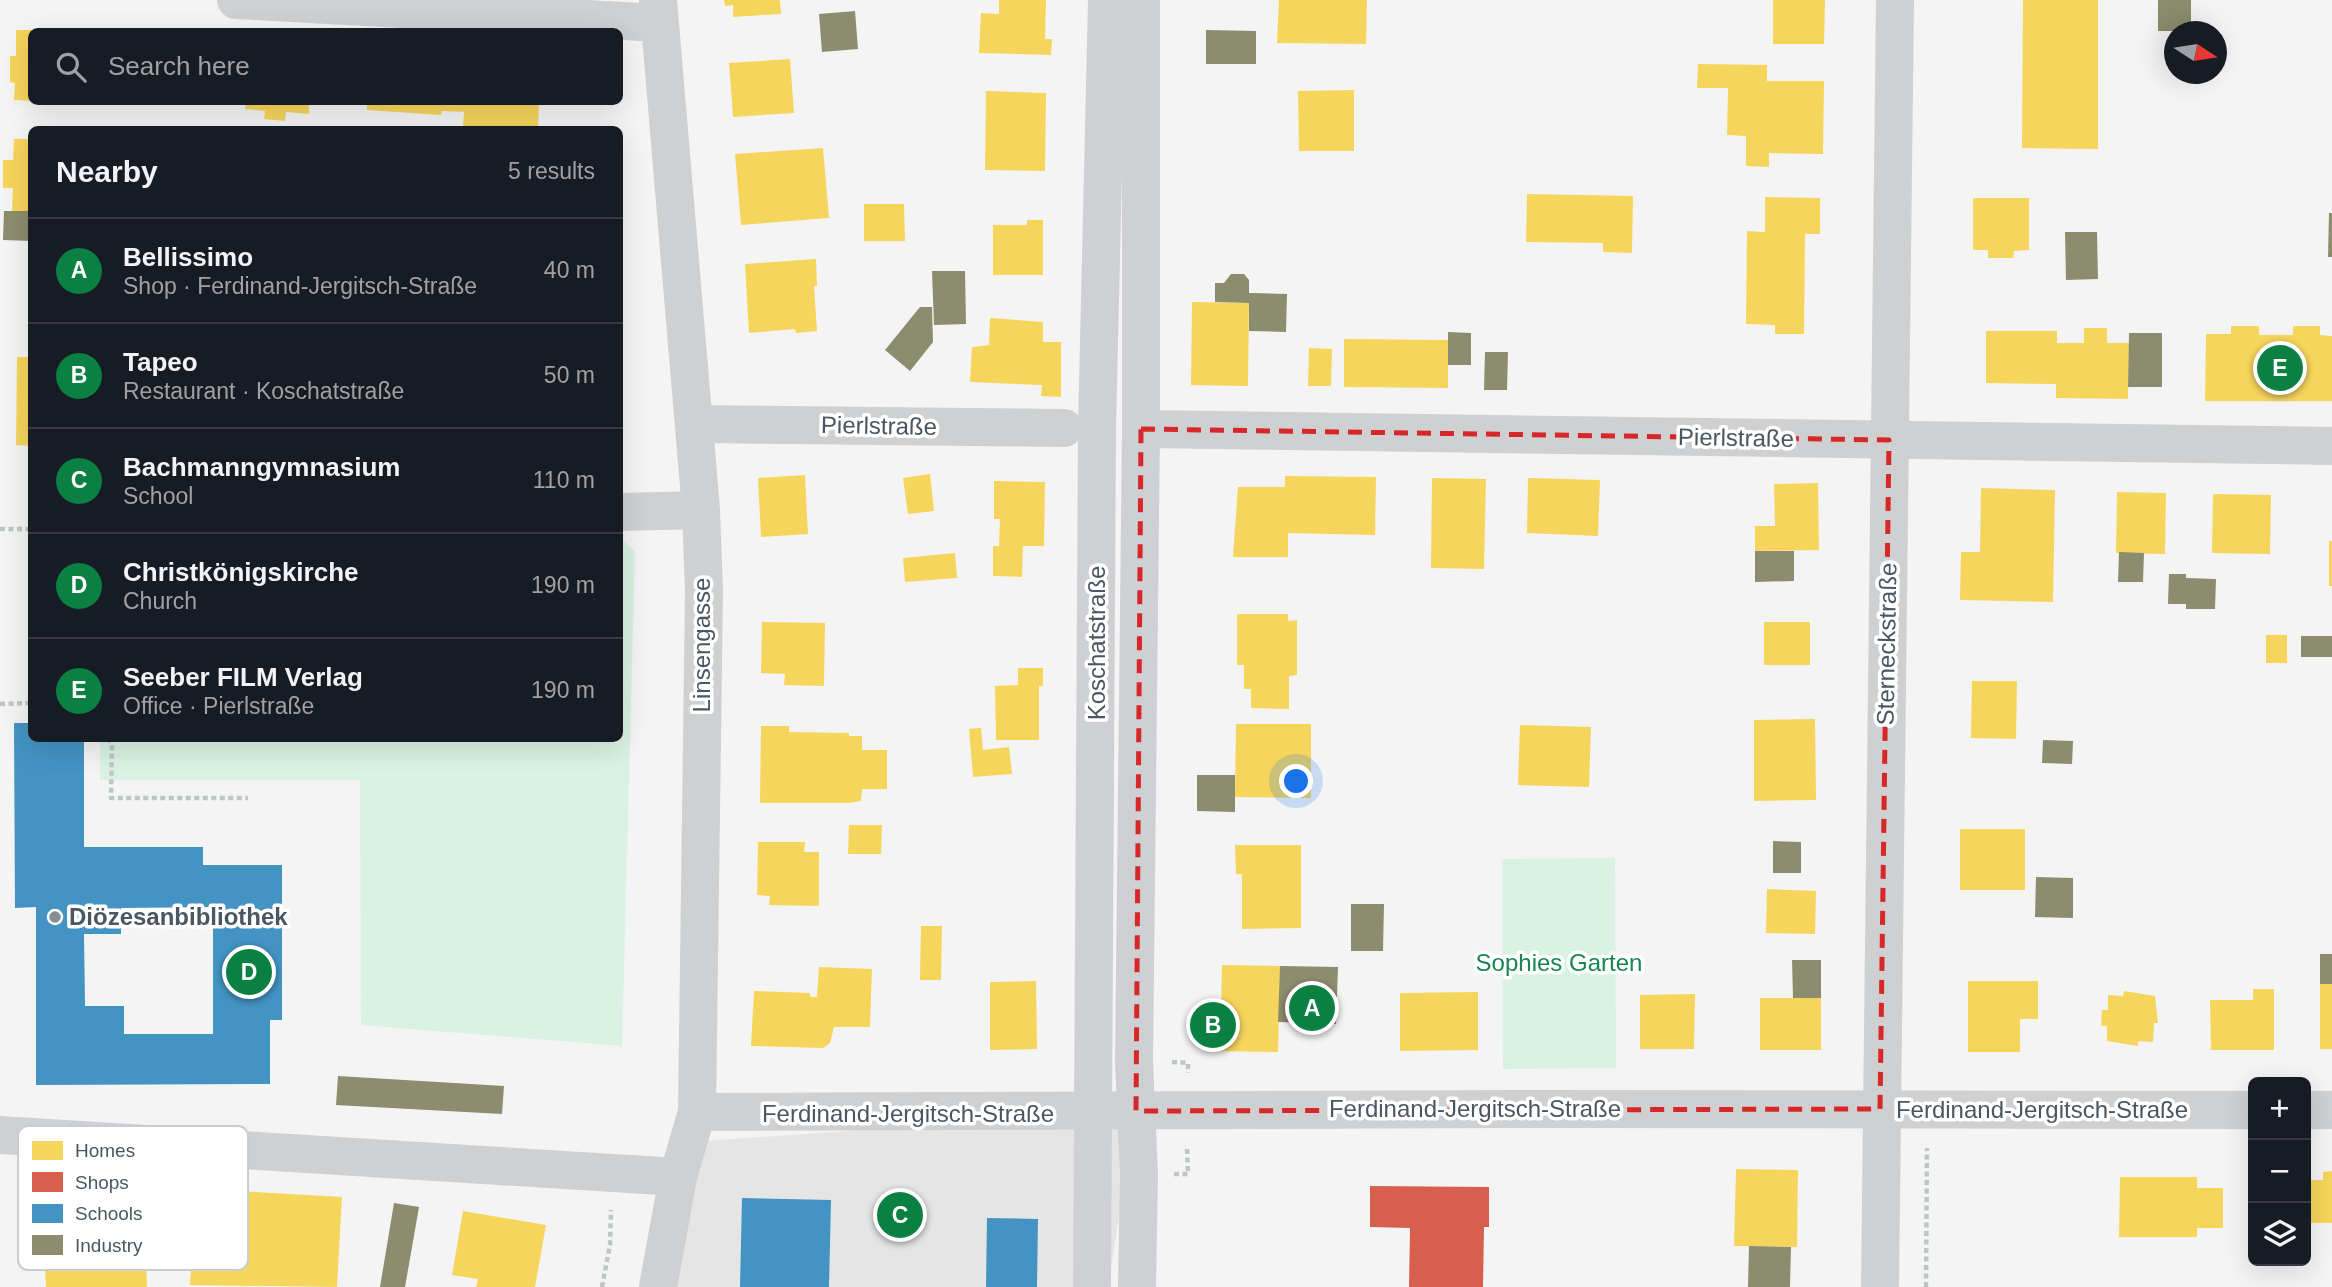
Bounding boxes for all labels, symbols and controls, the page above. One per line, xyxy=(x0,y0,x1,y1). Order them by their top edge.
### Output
north arrow xyxy=(2164,21,2227,84)
search box xyxy=(28,28,623,105)
icon: search xyxy=(52,48,90,86)
text: Search here xyxy=(108,51,250,81)
text: Nearby xyxy=(56,155,158,188)
text: 5 results xyxy=(508,158,595,184)
text: Bellissimo xyxy=(123,242,253,272)
text: A xyxy=(71,257,87,283)
text: 40 m xyxy=(544,257,595,283)
text: Shop · Ferdinand-Jergitsch-Straße xyxy=(123,273,477,299)
pin: E xyxy=(2257,342,2303,394)
text: Tapeo xyxy=(123,347,198,377)
text: B xyxy=(71,362,87,388)
text: 50 m xyxy=(544,362,595,388)
text: Restaurant · Koschatstraße xyxy=(123,378,404,404)
street label: Pierlstraße xyxy=(821,411,937,440)
street label: Pierlstraße xyxy=(1678,423,1794,452)
text: Bachmanngymnasium xyxy=(123,452,400,482)
text: C xyxy=(71,467,87,493)
text: 110 m xyxy=(533,467,595,493)
text: School xyxy=(123,483,193,509)
text: Christkönigskirche xyxy=(123,557,359,587)
street label: Sterneckstraße xyxy=(1872,562,1901,726)
street label: Koschatstraße xyxy=(1083,566,1110,720)
text: D xyxy=(71,572,87,598)
text: 190 m xyxy=(531,572,595,598)
street label: Linsengasse xyxy=(688,578,715,712)
text: Church xyxy=(123,588,197,614)
text: Seeber FILM Verlag xyxy=(123,662,363,692)
text: E xyxy=(71,677,87,703)
text: 190 m xyxy=(531,677,595,703)
text: Office · Pierlstraße xyxy=(123,693,314,719)
your location xyxy=(1279,764,1313,798)
place label: Diözesanbibliothek xyxy=(69,903,288,930)
marker: Diözesanbibliothek xyxy=(47,909,63,925)
pin: D xyxy=(226,946,272,998)
park label: Sophies Garten xyxy=(1476,949,1642,976)
pin: A xyxy=(1289,982,1335,1034)
pin: B xyxy=(1190,999,1236,1051)
map controls xyxy=(2248,1077,2311,1266)
button: + xyxy=(2248,1077,2311,1140)
street label: Ferdinand-Jergitsch-Straße xyxy=(1329,1095,1621,1122)
street label: Ferdinand-Jergitsch-Straße xyxy=(1896,1096,2188,1123)
street label: Ferdinand-Jergitsch-Straße xyxy=(762,1100,1054,1127)
legend xyxy=(18,1126,248,1270)
text: Homes xyxy=(75,1140,135,1161)
button: − xyxy=(2248,1140,2311,1203)
text: Shops xyxy=(75,1172,129,1193)
pin: C xyxy=(877,1189,923,1241)
text: Schools xyxy=(75,1203,143,1224)
button: layers xyxy=(2248,1203,2311,1266)
text: Industry xyxy=(75,1235,143,1256)

